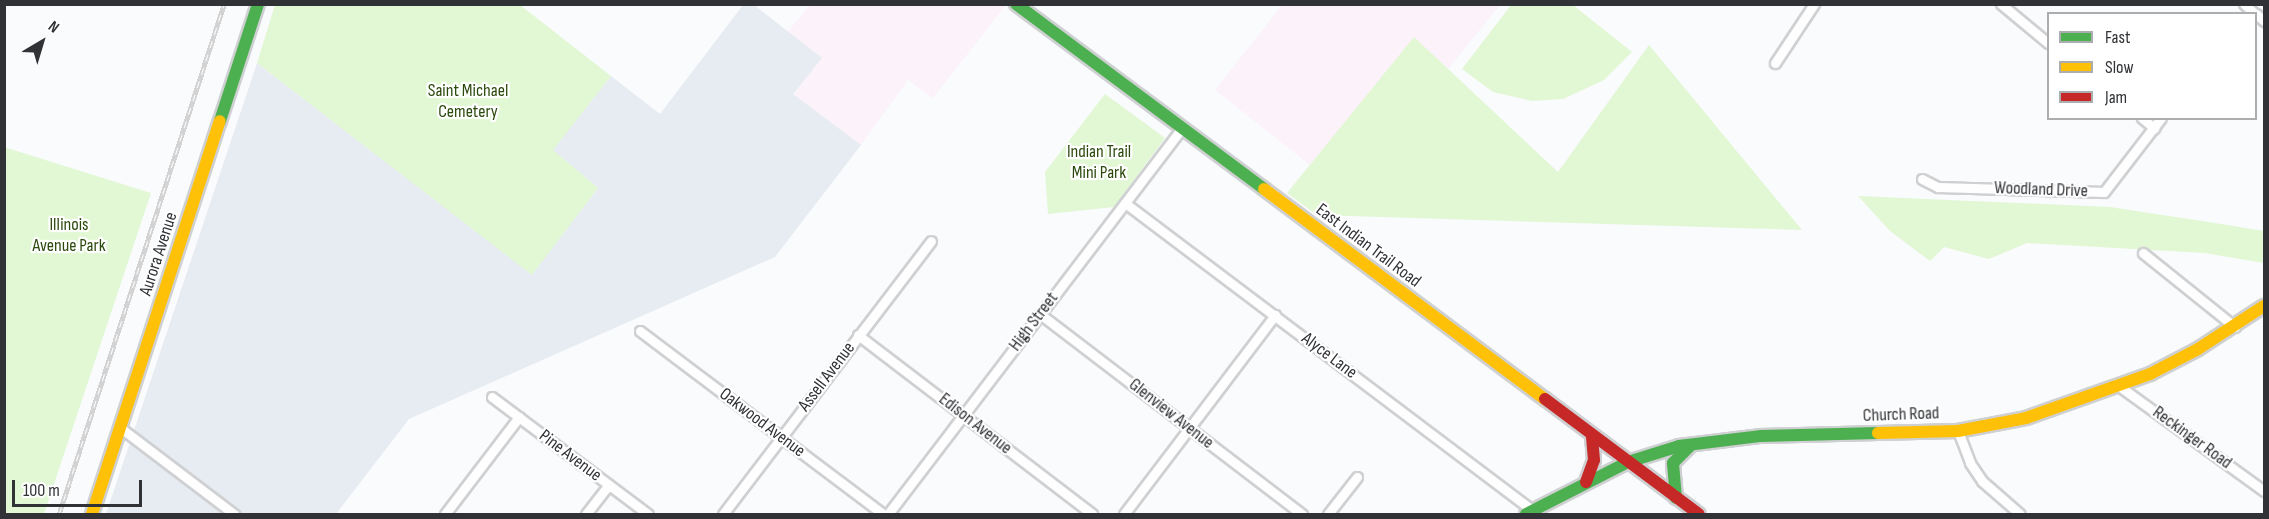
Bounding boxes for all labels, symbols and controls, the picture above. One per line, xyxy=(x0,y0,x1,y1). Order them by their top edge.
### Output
north arrow xyxy=(12,12,72,72)
legend xyxy=(2047,12,2257,120)
text: N xyxy=(44,17,63,38)
text: Fast xyxy=(2105,27,2130,48)
text: Slow xyxy=(2105,57,2134,78)
park label: Saint Michael Cemetery xyxy=(428,81,508,124)
text: Jam xyxy=(2105,87,2127,108)
park label: Indian Trail Mini Park xyxy=(1067,142,1131,184)
street label: Woodland Drive xyxy=(1994,178,2088,202)
street label: East Indian Trail Road xyxy=(1311,199,1425,293)
street label: Aurora Avenue xyxy=(135,210,183,298)
park label: Illinois Avenue Park xyxy=(32,215,106,258)
street label: High Street xyxy=(1005,288,1063,356)
street label: Alyce Lane xyxy=(1297,328,1361,384)
street label: Assell Avenue xyxy=(794,338,860,416)
street label: Glenview Avenue xyxy=(1124,374,1218,454)
street label: Oakwood Avenue xyxy=(715,384,809,462)
street label: Edison Avenue xyxy=(934,389,1016,459)
street label: Reckinger Road xyxy=(2148,402,2236,474)
street label: Church Road xyxy=(1862,403,1940,427)
street label: Pine Avenue xyxy=(534,425,606,487)
scale bar xyxy=(15,468,146,506)
text: 100 m xyxy=(23,480,60,501)

